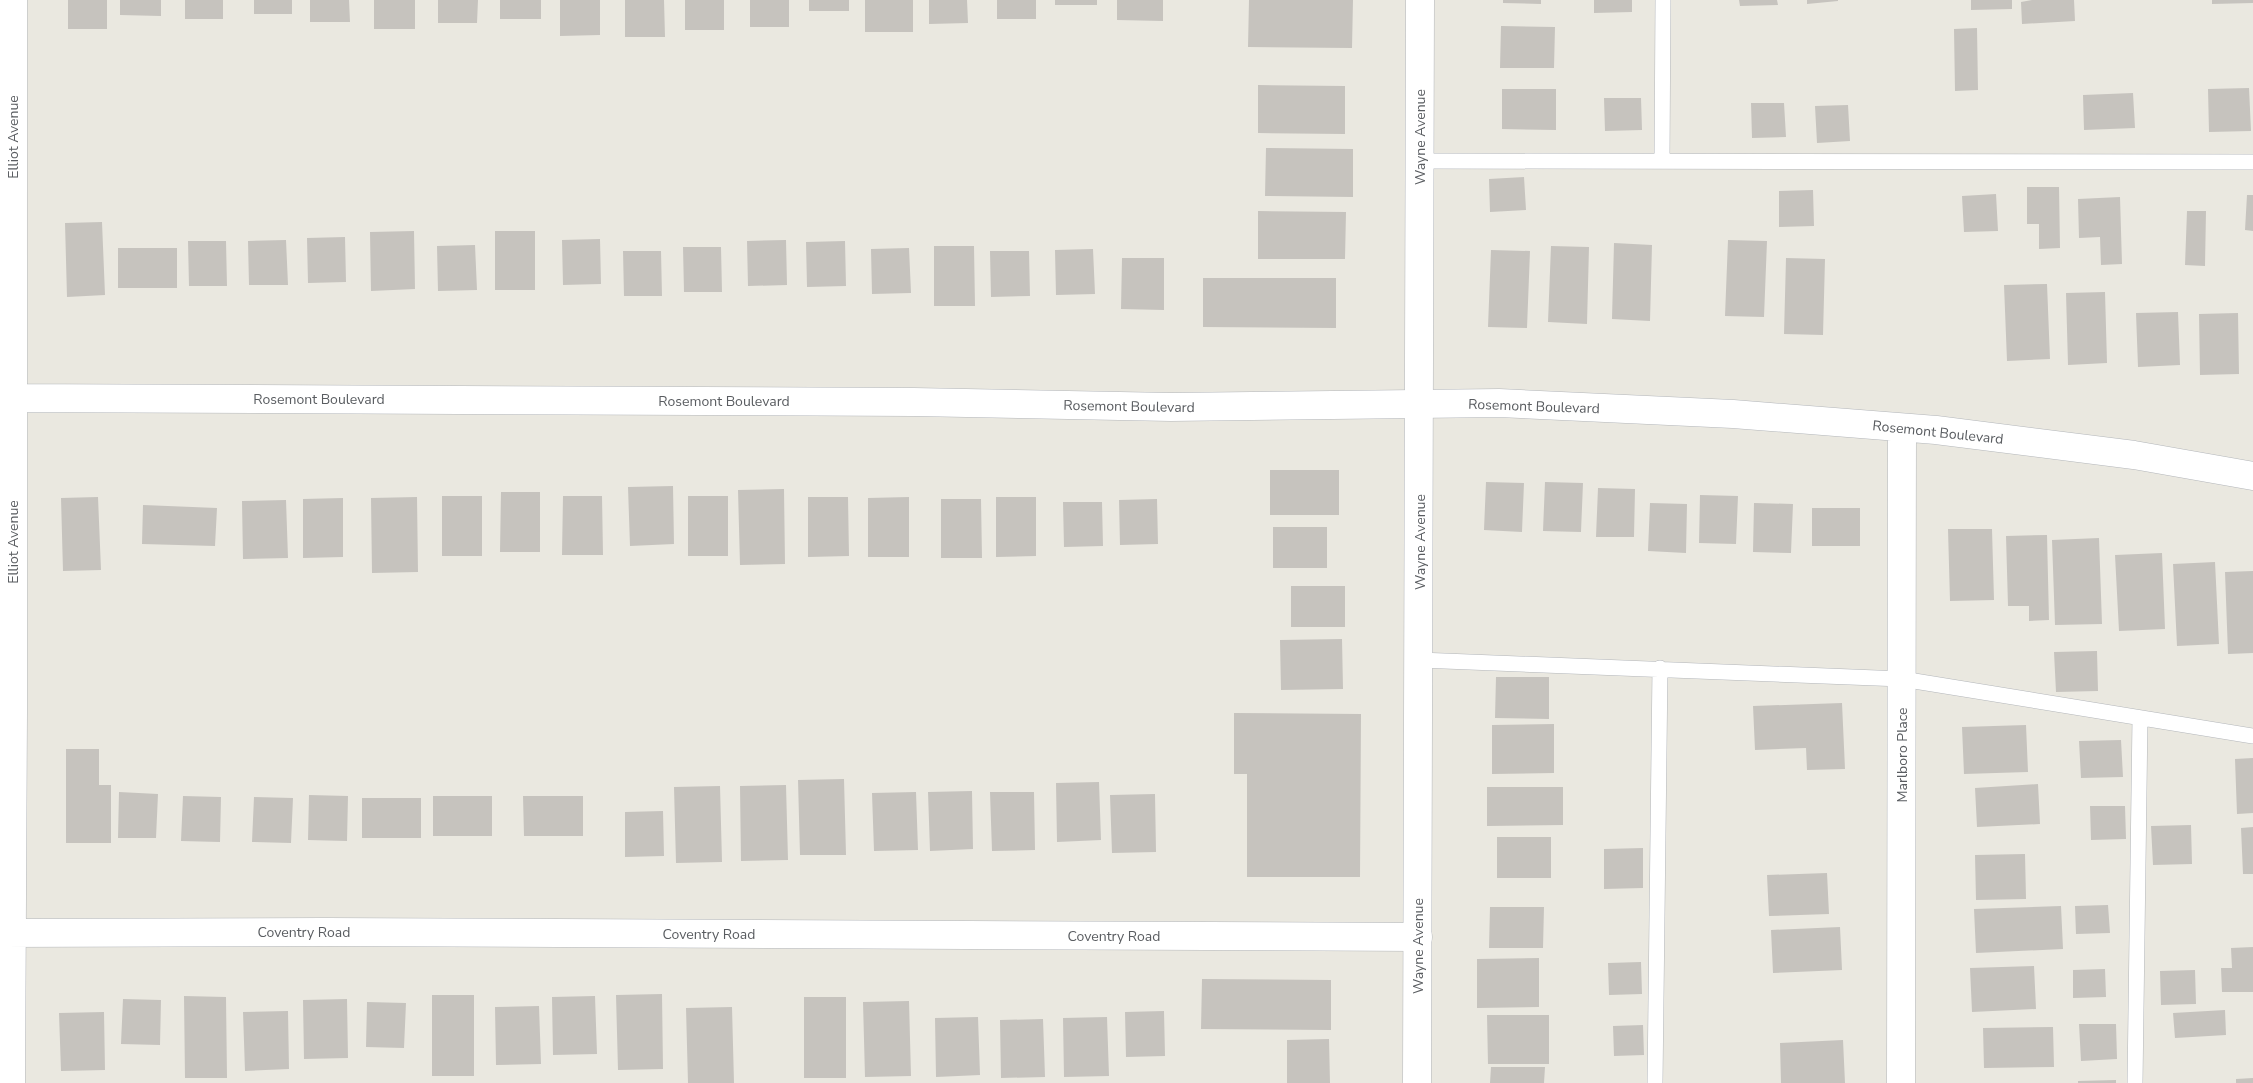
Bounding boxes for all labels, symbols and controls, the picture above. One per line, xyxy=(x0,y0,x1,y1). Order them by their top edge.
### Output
street label: Wayne Avenue xyxy=(1411,89,1430,185)
street label: Elliot Avenue xyxy=(4,95,23,179)
street label: Rosemont Boulevard xyxy=(253,390,385,409)
street label: Rosemont Boulevard xyxy=(658,392,790,411)
street label: Rosemont Boulevard xyxy=(1468,395,1600,418)
street label: Rosemont Boulevard xyxy=(1063,396,1195,417)
street label: Rosemont Boulevard xyxy=(1872,416,2004,449)
street label: Wayne Avenue xyxy=(1411,494,1430,590)
street label: Elliot Avenue xyxy=(4,500,23,584)
street label: Marlboro Place xyxy=(1893,707,1912,803)
street label: Wayne Avenue xyxy=(1409,898,1428,994)
street label: Coventry Road xyxy=(258,923,350,942)
street label: Coventry Road xyxy=(663,925,755,944)
street label: Coventry Road xyxy=(1068,927,1160,946)

